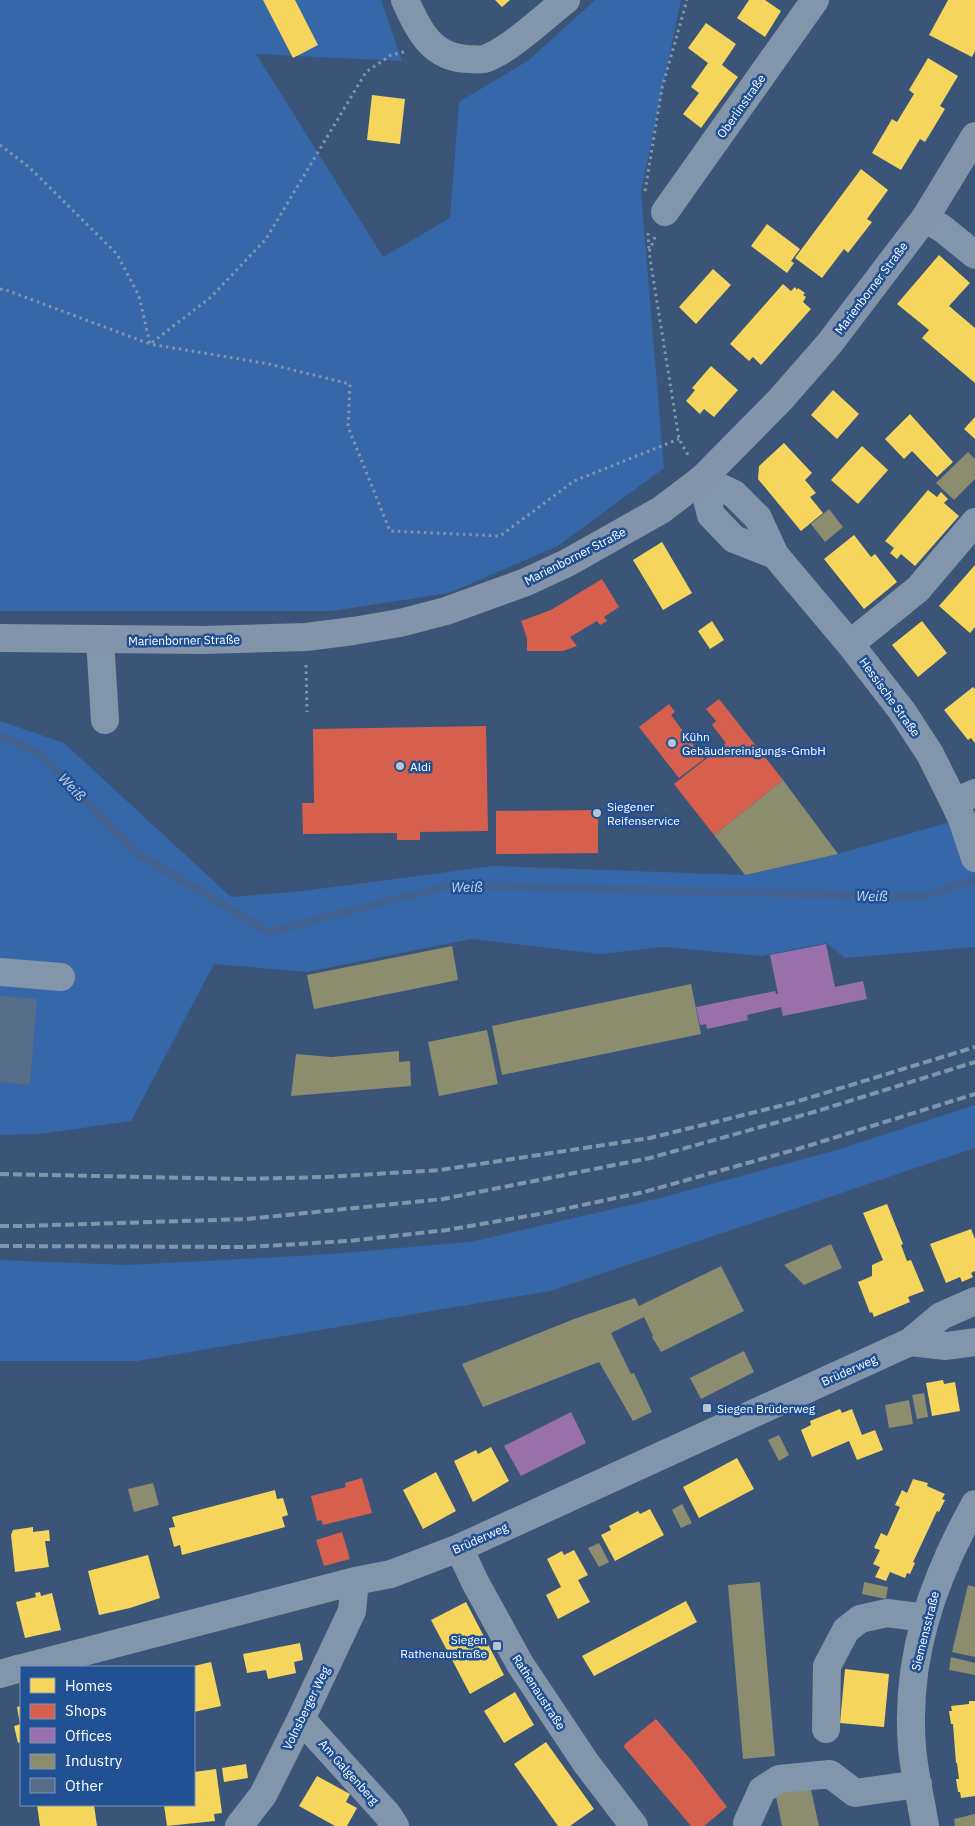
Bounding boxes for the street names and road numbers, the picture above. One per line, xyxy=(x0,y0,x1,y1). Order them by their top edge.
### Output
street label: Oberlinstraße xyxy=(713,71,769,141)
street label: Marienborner Straße xyxy=(831,238,911,337)
street label: Marienborner Straße xyxy=(522,524,629,588)
street label: Marienborner Straße xyxy=(128,632,240,648)
street label: Hessische Straße xyxy=(856,655,924,740)
street label: Brüderweg xyxy=(819,1351,880,1389)
street label: Brüderweg xyxy=(450,1519,511,1557)
street label: Siemensstraße xyxy=(908,1589,942,1672)
street label: Rathenaustraße xyxy=(509,1652,569,1733)
street label: Volnsberger Weg xyxy=(279,1663,333,1752)
street label: Am Galgenberg xyxy=(316,1736,383,1808)

